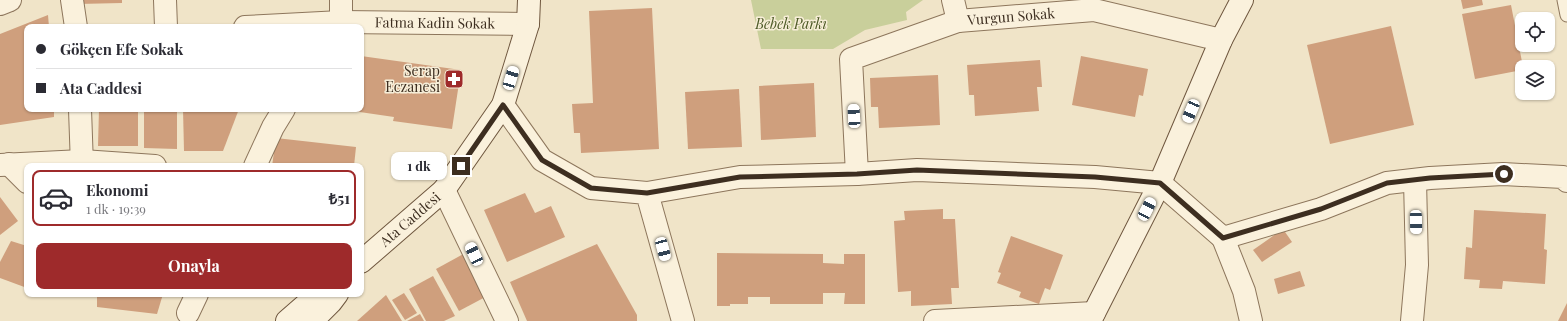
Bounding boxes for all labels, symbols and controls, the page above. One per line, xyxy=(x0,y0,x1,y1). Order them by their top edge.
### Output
street label: Vurgun Sokak xyxy=(966,3,1056,29)
street label: Fatma Kadin Sokak xyxy=(375,12,495,33)
map controls xyxy=(1515,12,1555,100)
button: locate xyxy=(1515,12,1555,52)
park label: Bebek Parkı xyxy=(754,14,827,33)
text: Gökçen Efe Sokak xyxy=(60,39,183,59)
button: layers xyxy=(1515,60,1555,100)
place label: Serap Eczanesi xyxy=(385,61,440,96)
car xyxy=(502,65,520,91)
pharmacy icon: Serap Eczanesi xyxy=(443,68,465,90)
text: Ata Caddesi xyxy=(60,78,142,98)
car xyxy=(1181,98,1201,124)
car xyxy=(847,104,861,128)
callout: 1 dk xyxy=(391,152,447,180)
text: 1 dk xyxy=(407,157,431,174)
route end xyxy=(452,157,470,175)
route start xyxy=(1495,165,1513,183)
icon: car xyxy=(38,180,74,216)
text: Ekonomi xyxy=(86,180,148,200)
street label: Ata Caddesi xyxy=(375,187,444,251)
text: ₺51 xyxy=(329,188,350,208)
car xyxy=(1136,196,1158,222)
text: 1 dk · 19:39 xyxy=(86,200,146,217)
car xyxy=(1410,210,1422,234)
car xyxy=(654,236,672,262)
car xyxy=(463,241,485,267)
button: Onayla xyxy=(36,243,352,289)

